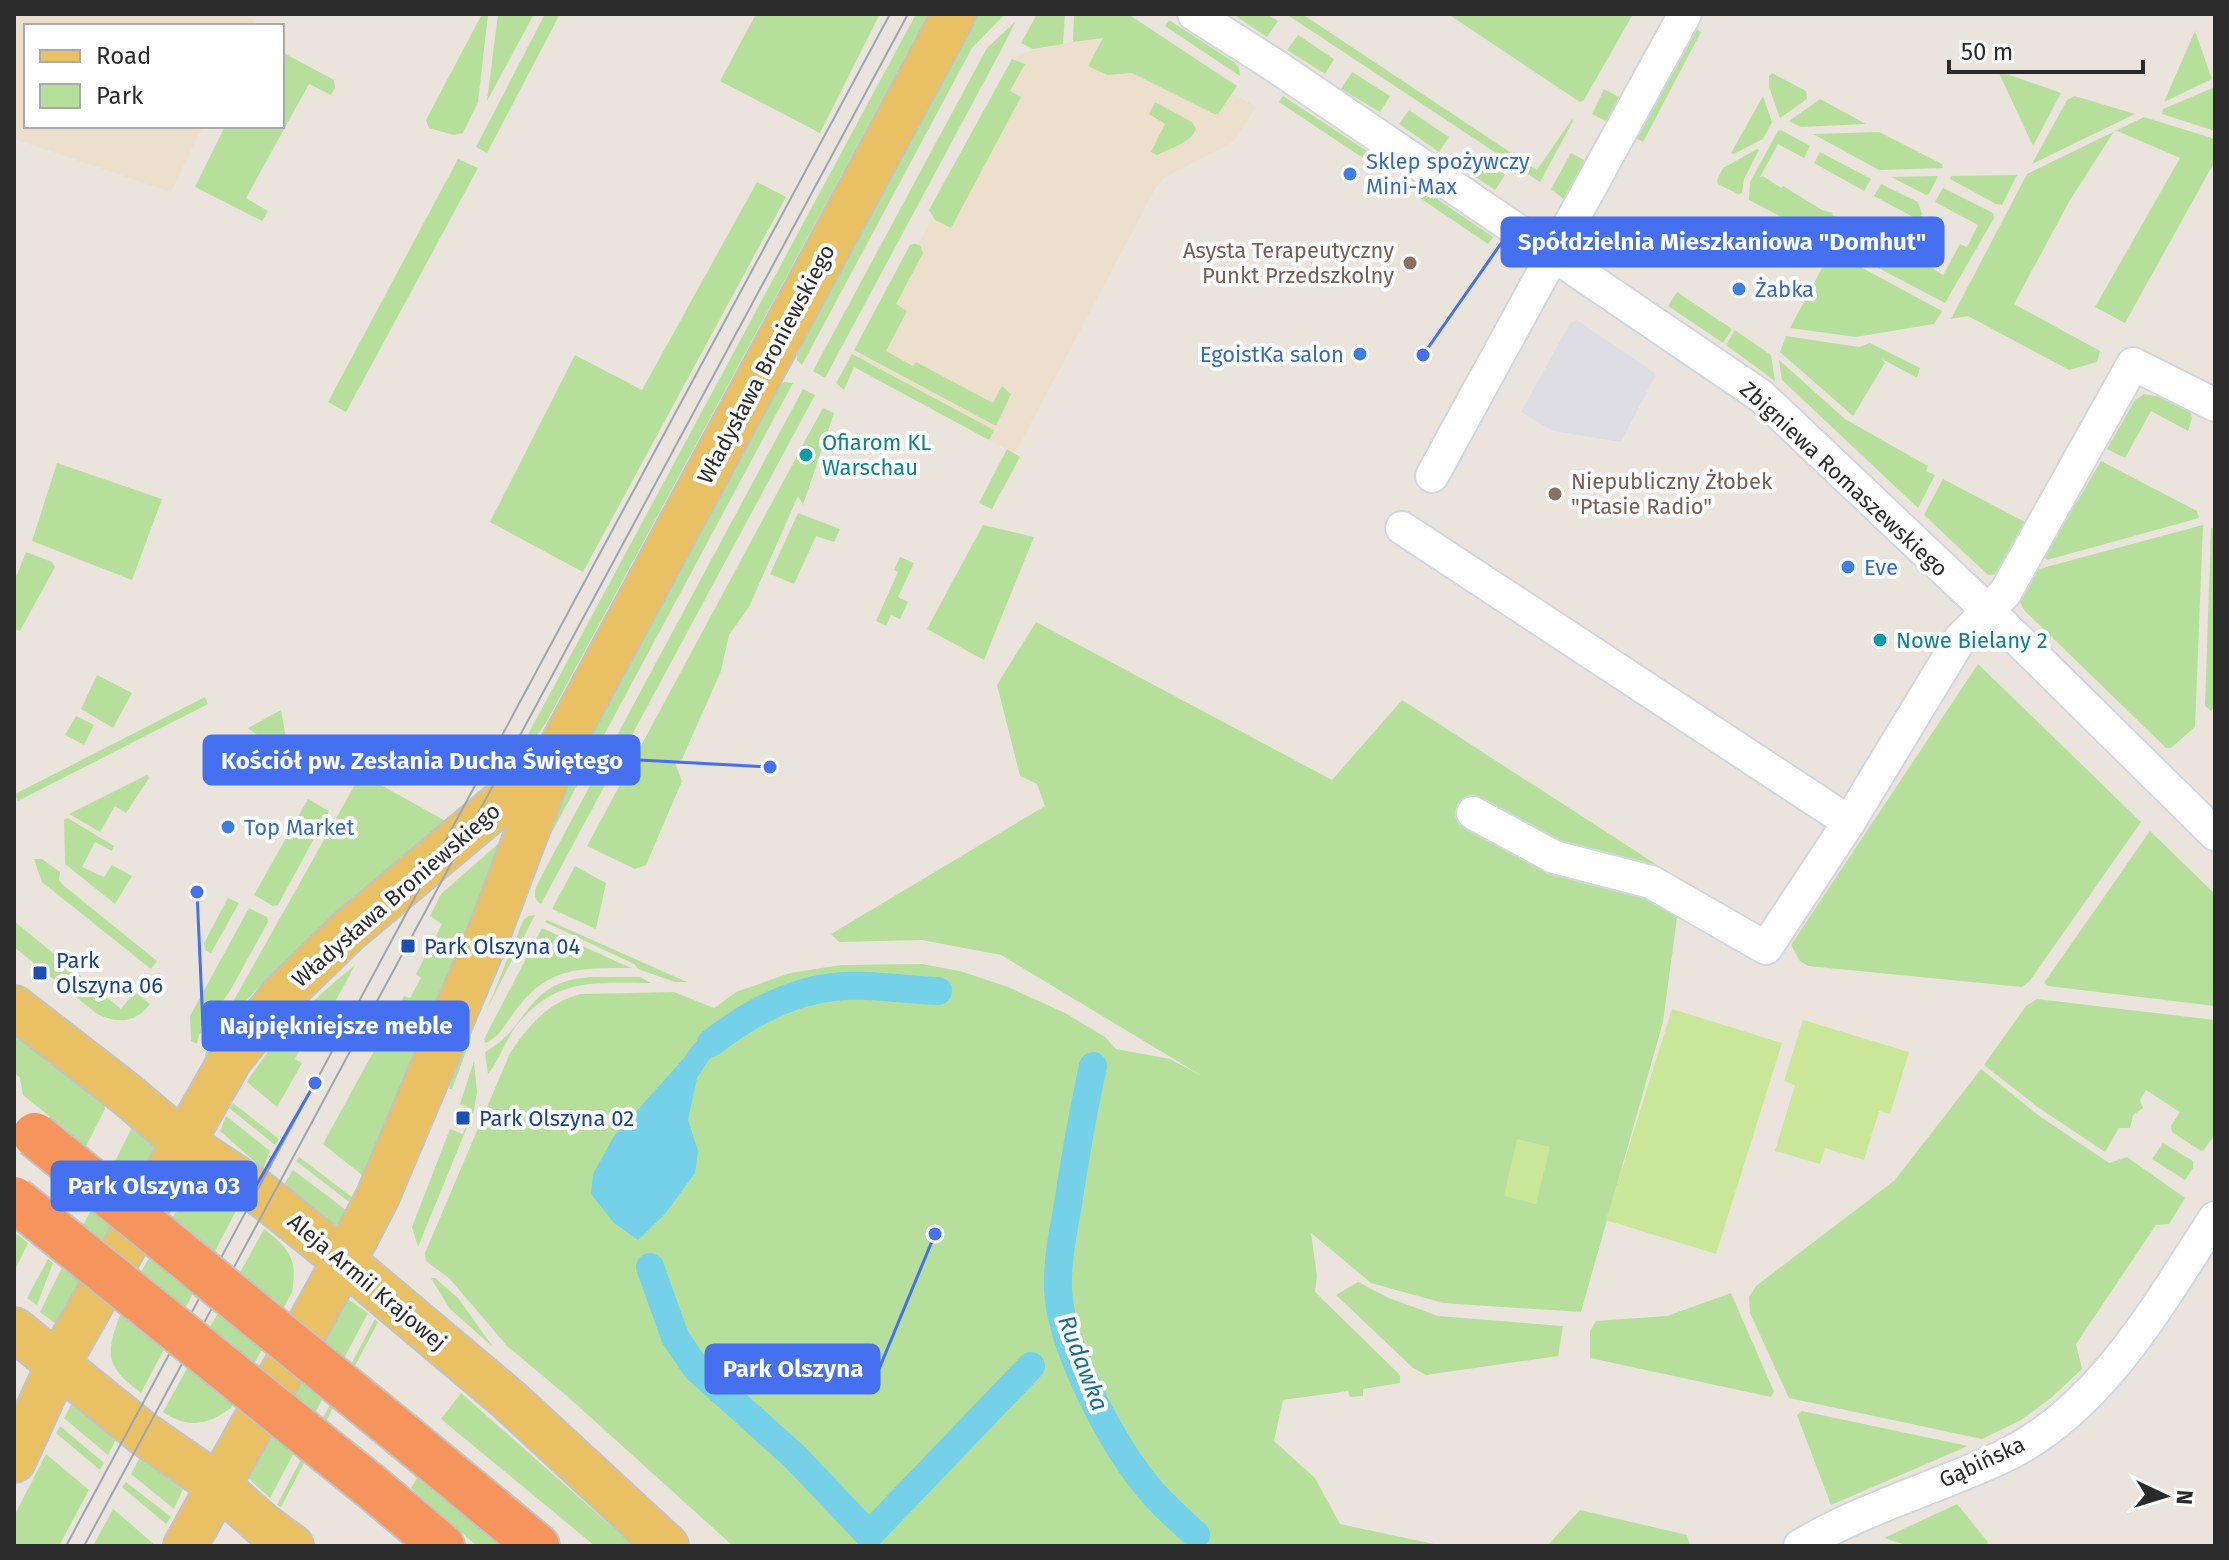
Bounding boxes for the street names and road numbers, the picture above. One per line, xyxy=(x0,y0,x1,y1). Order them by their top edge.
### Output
street label: Władysława Broniewskiego xyxy=(691,240,841,488)
street label: Zbigniewa Romaszewskiego xyxy=(1735,376,1953,582)
street label: Władysława Broniewskiego xyxy=(286,797,506,993)
street label: Aleja Armii Krajowej xyxy=(282,1208,452,1356)
street label: Gąbińska xyxy=(1935,1430,2029,1494)

